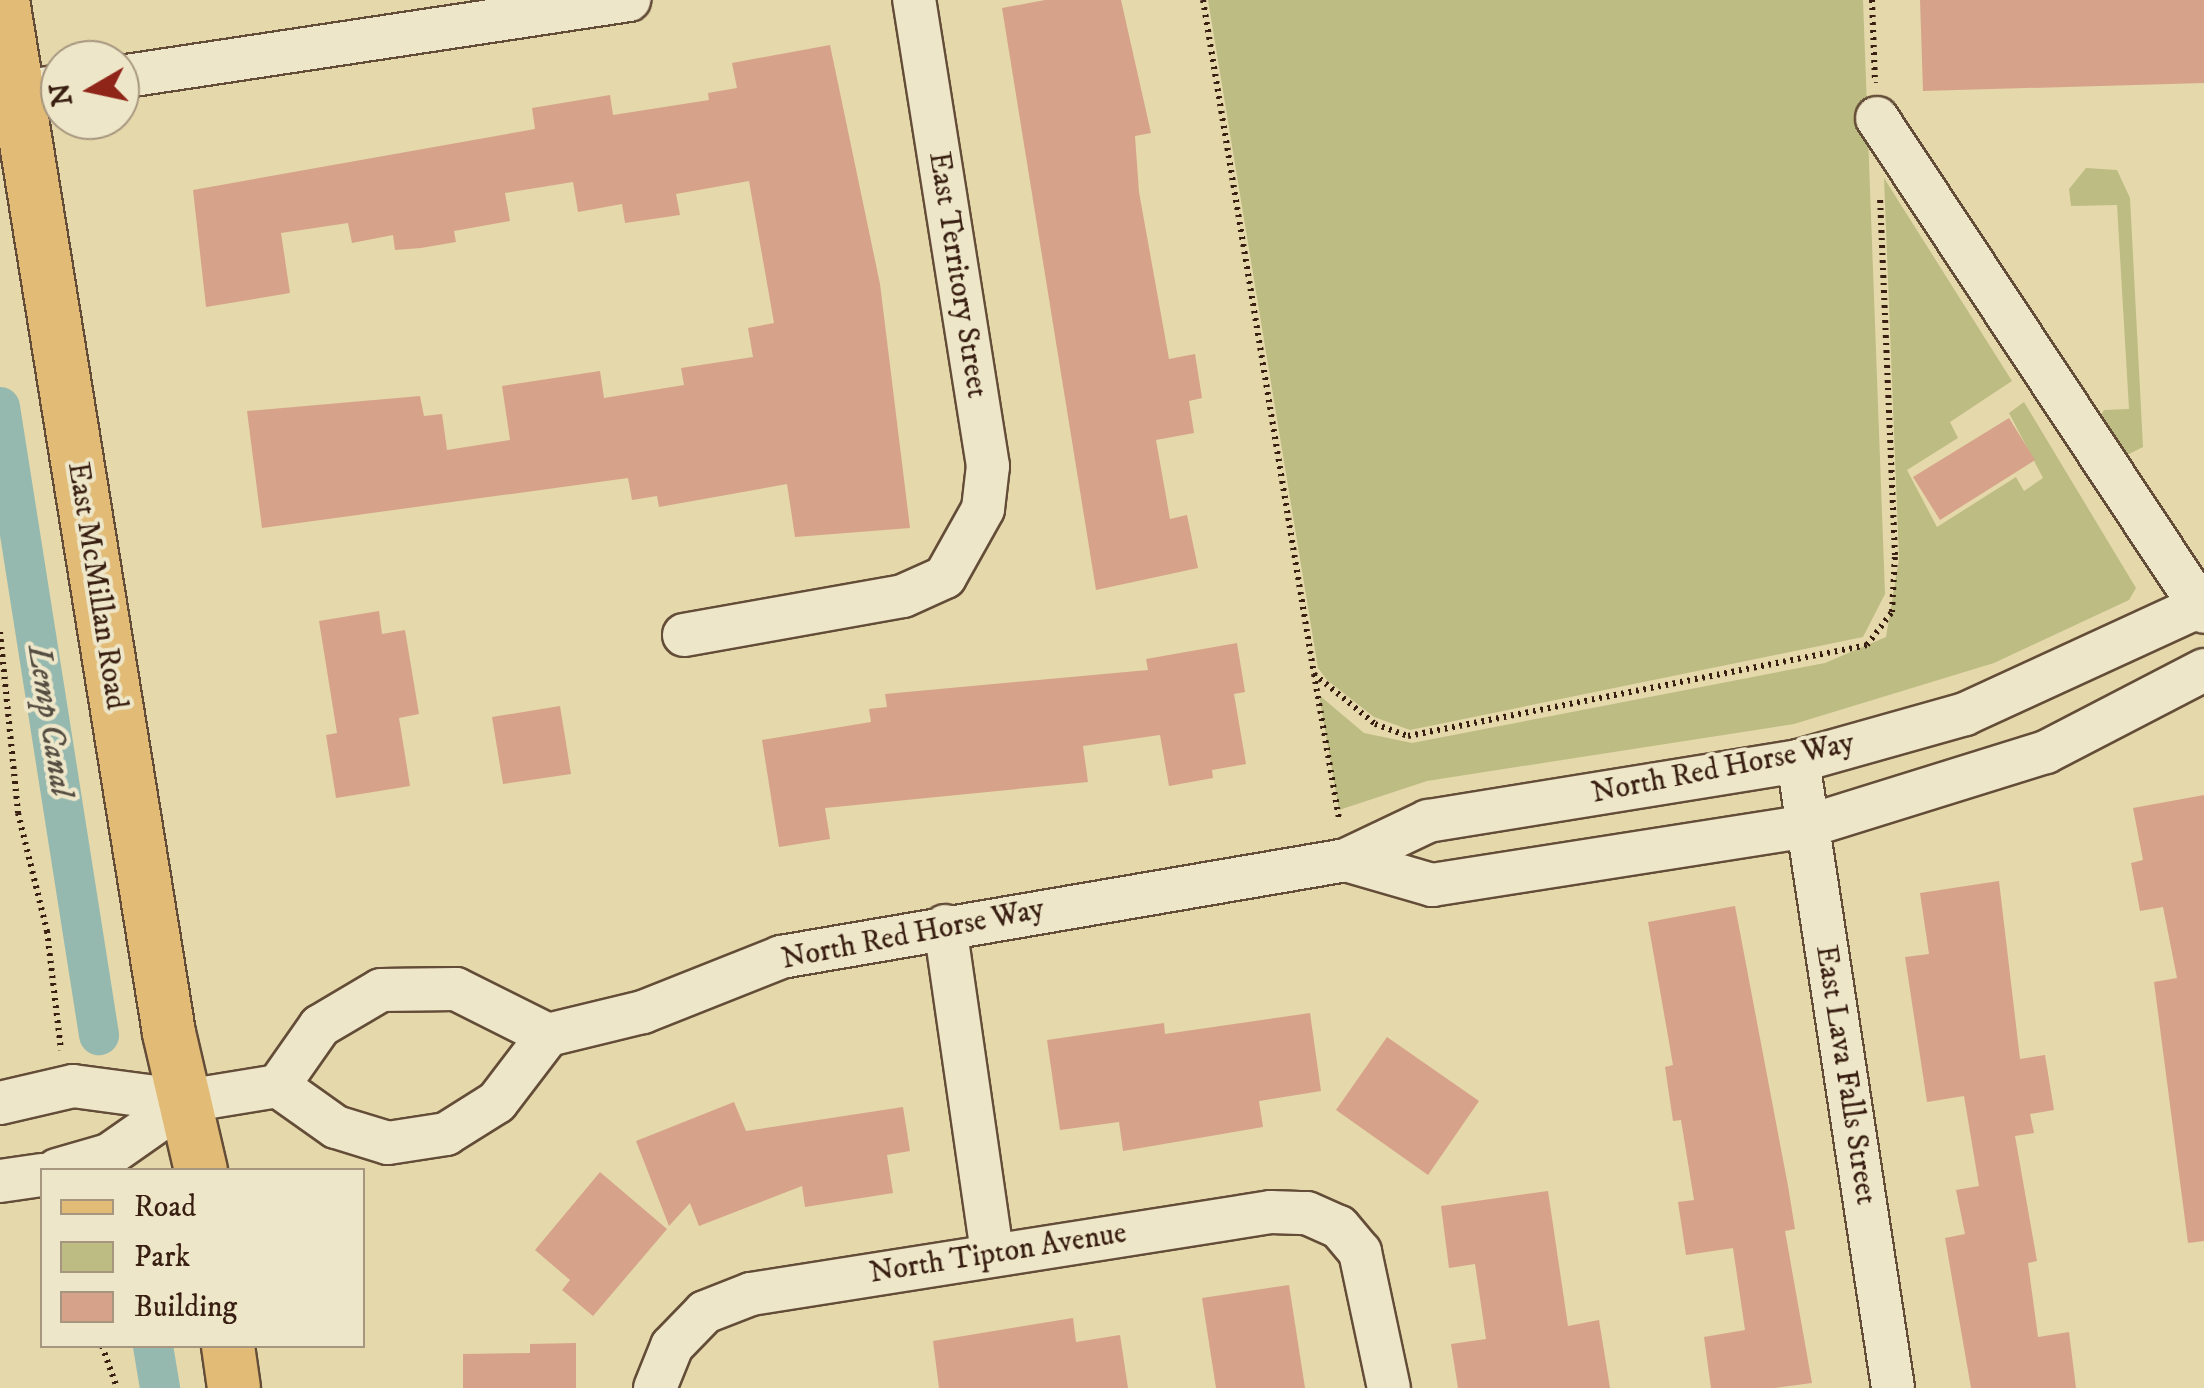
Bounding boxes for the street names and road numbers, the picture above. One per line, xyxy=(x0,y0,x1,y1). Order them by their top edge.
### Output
street label: East Territory Street xyxy=(920,149,994,401)
street label: East McMillan Road xyxy=(59,460,133,712)
street label: North Red Horse Way xyxy=(1589,726,1857,812)
street label: North Red Horse Way xyxy=(779,892,1047,978)
street label: East Lava Falls Street xyxy=(1807,943,1883,1207)
street label: North Tipton Avenue xyxy=(867,1216,1129,1292)

